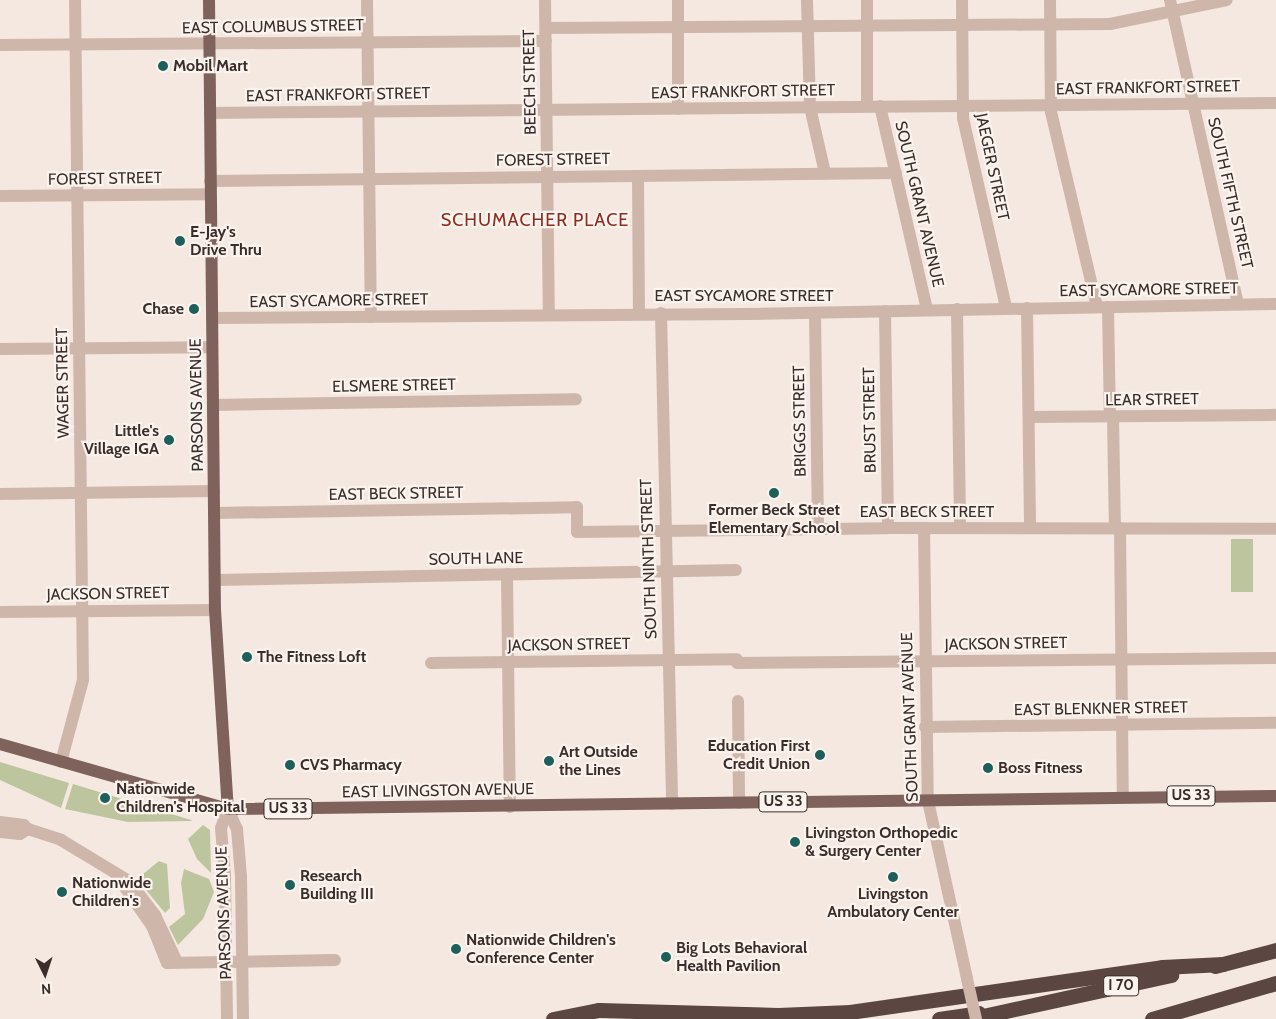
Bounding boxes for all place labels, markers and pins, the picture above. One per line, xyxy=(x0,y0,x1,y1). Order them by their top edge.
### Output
place label: Mobil Mart xyxy=(173,56,248,76)
marker: Mobil Mart xyxy=(157,60,169,72)
place label: E-Jay's Drive Thru xyxy=(190,222,262,260)
marker: E-Jay's Drive Thru xyxy=(174,235,186,247)
place label: Chase xyxy=(142,299,184,319)
marker: Chase xyxy=(188,303,200,315)
place label: Little's Village IGA xyxy=(84,421,159,459)
marker: Little's Village IGA xyxy=(163,434,175,446)
marker: Former Beck Street Elementary School xyxy=(768,487,780,499)
place label: Former Beck Street Elementary School xyxy=(708,500,840,538)
place label: The Fitness Loft xyxy=(257,647,366,667)
marker: The Fitness Loft xyxy=(241,651,253,663)
place label: Education First Credit Union xyxy=(707,736,810,774)
place label: Art Outside the Lines xyxy=(559,742,638,780)
marker: Education First Credit Union xyxy=(814,749,826,761)
place label: CVS Pharmacy xyxy=(300,755,402,775)
marker: Art Outside the Lines xyxy=(543,755,555,767)
place label: Boss Fitness xyxy=(998,758,1083,778)
marker: CVS Pharmacy xyxy=(284,759,296,771)
marker: Boss Fitness xyxy=(982,762,994,774)
place label: Nationwide Children's Hospital xyxy=(116,779,245,817)
marker: Nationwide Children's Hospital xyxy=(98,791,112,805)
place label: Livingston Orthopedic & Surgery Center xyxy=(805,823,958,861)
marker: Livingston Orthopedic & Surgery Center xyxy=(789,836,801,848)
place label: Research Building III xyxy=(300,866,374,904)
marker: Livingston Ambulatory Center xyxy=(887,871,899,883)
place label: Nationwide Children's xyxy=(72,873,151,911)
marker: Research Building III xyxy=(284,879,296,891)
place label: Livingston Ambulatory Center xyxy=(827,884,959,922)
marker: Nationwide Children's xyxy=(56,886,68,898)
place label: Nationwide Children's Conference Center xyxy=(466,930,616,968)
place label: Big Lots Behavioral Health Pavilion xyxy=(676,938,807,976)
marker: Nationwide Children's Conference Center xyxy=(450,943,462,955)
marker: Big Lots Behavioral Health Pavilion xyxy=(660,951,672,963)

